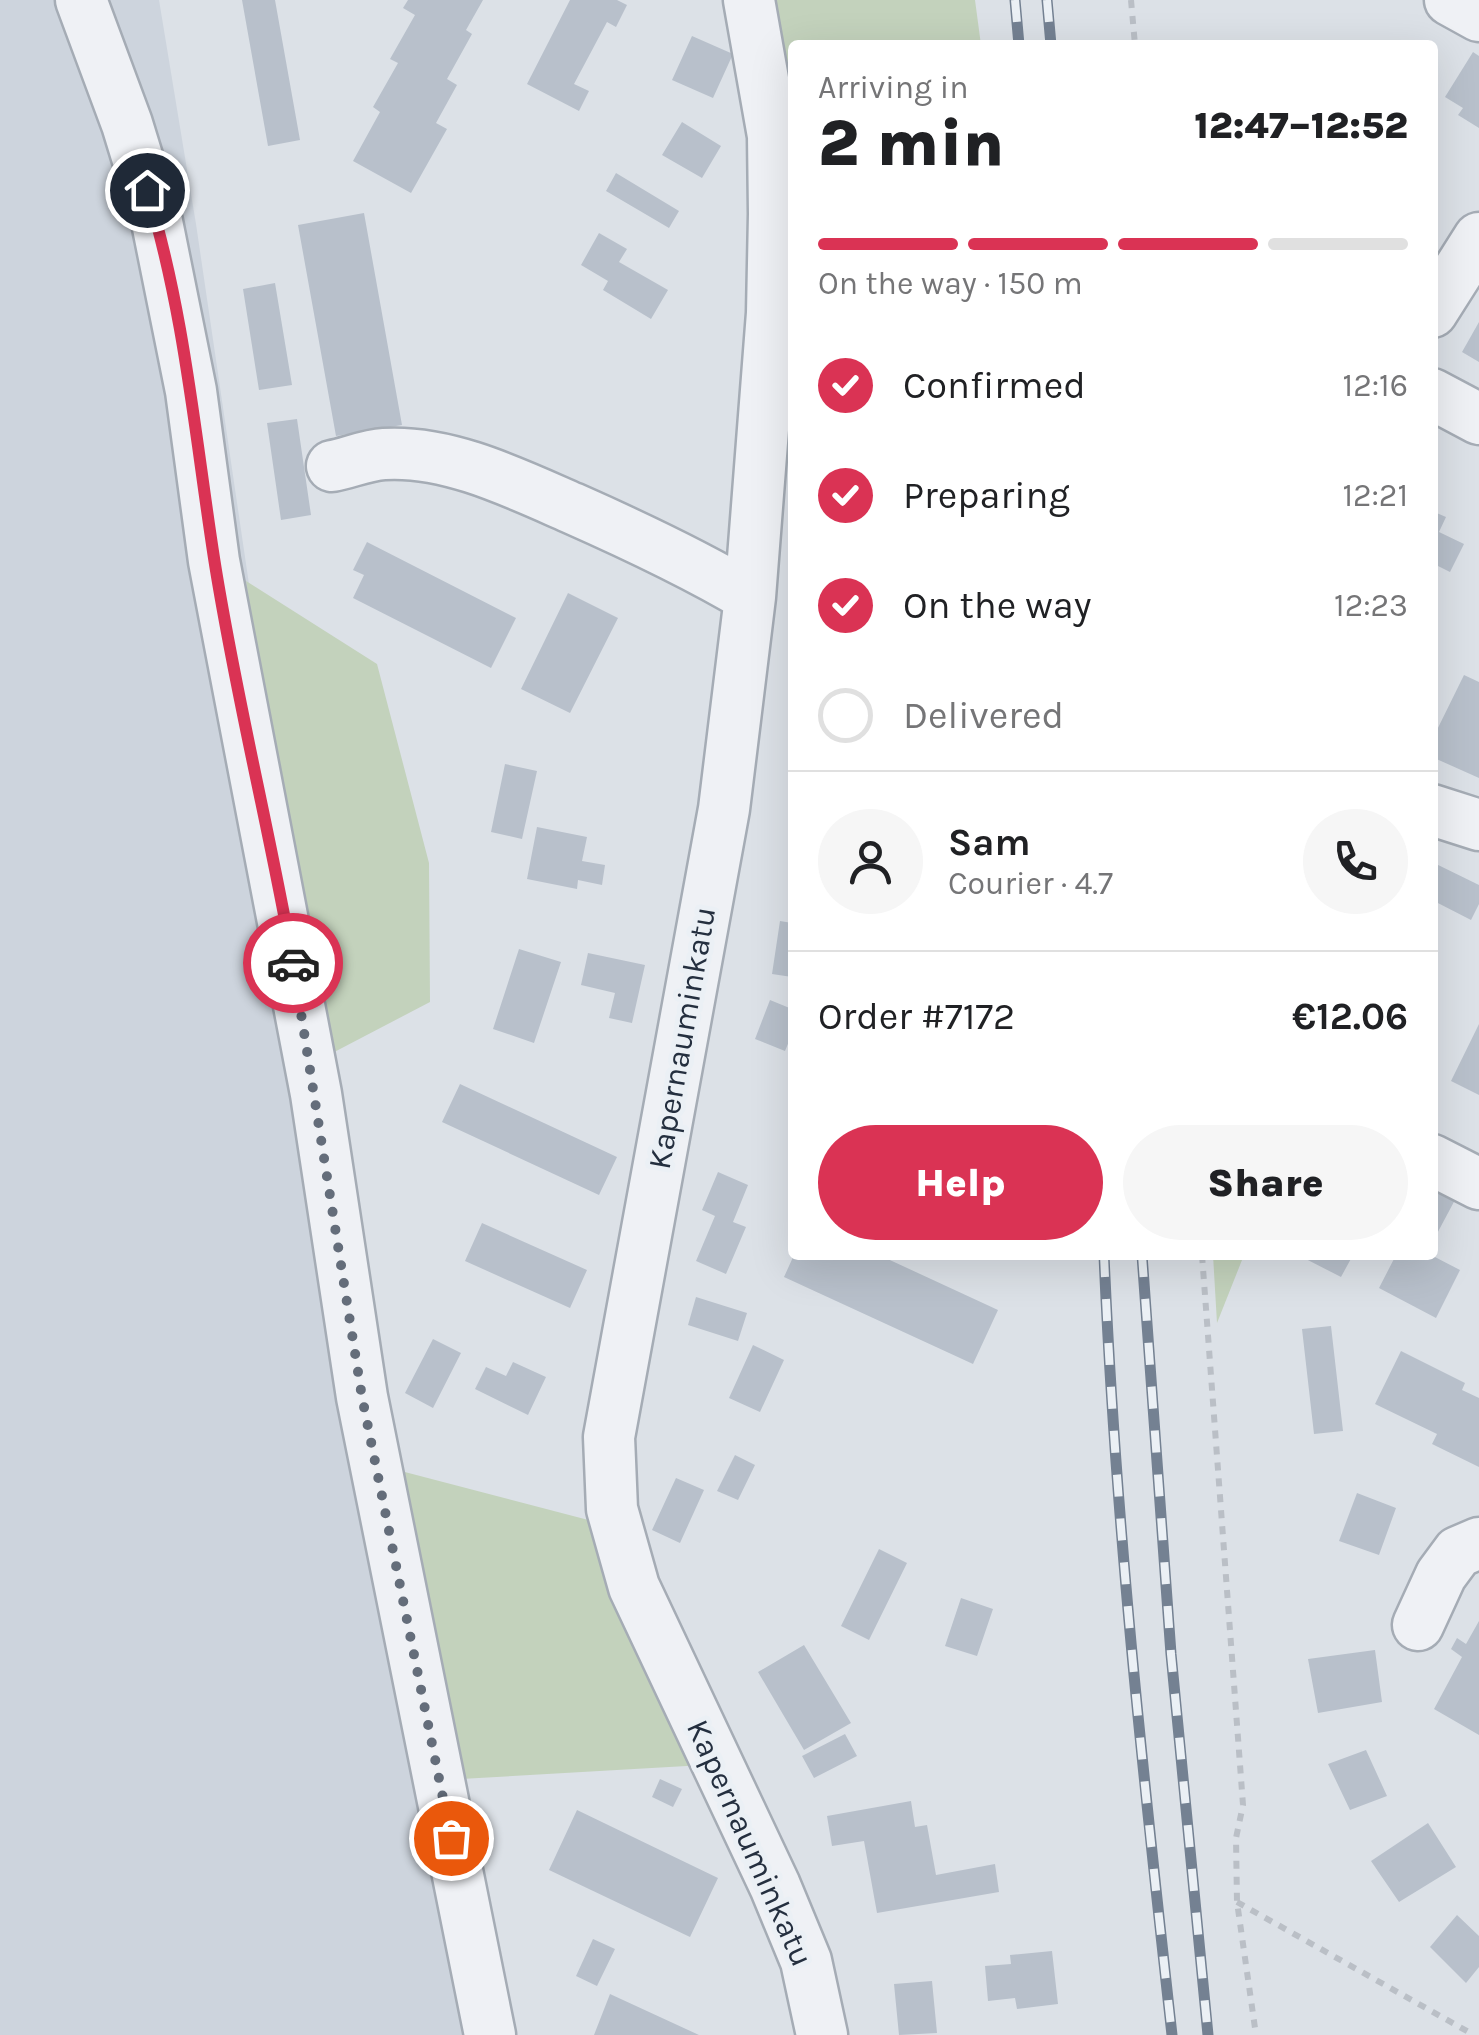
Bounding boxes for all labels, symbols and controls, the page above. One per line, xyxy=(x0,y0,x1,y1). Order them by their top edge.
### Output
text: Arriving in xyxy=(818,69,969,106)
text: 12:47–12:52 xyxy=(1194,103,1408,148)
text: 2 min xyxy=(818,105,1004,181)
pin xyxy=(105,148,190,233)
icon: home xyxy=(120,163,175,218)
text: On the way · 150 m xyxy=(818,265,1083,302)
icon: check xyxy=(818,358,873,413)
text: Confirmed xyxy=(903,363,1086,408)
text: 12:16 xyxy=(1343,367,1408,404)
icon: check xyxy=(818,468,873,523)
text: Preparing xyxy=(903,473,1070,518)
text: 12:21 xyxy=(1342,477,1408,514)
icon: check xyxy=(818,578,873,633)
text: On the way xyxy=(903,583,1091,628)
text: 12:23 xyxy=(1334,587,1408,624)
text: Delivered xyxy=(903,693,1064,738)
button: person xyxy=(818,809,923,914)
button: phone xyxy=(1303,809,1408,914)
text: Sam xyxy=(948,820,1031,865)
text: Courier · 4.7 xyxy=(948,865,1113,902)
street label: Kapernauminkatu xyxy=(641,904,723,1172)
courier xyxy=(243,913,343,1013)
icon: car xyxy=(266,936,321,991)
text: Order #7172 xyxy=(818,994,1015,1039)
text: €12.06 xyxy=(1292,994,1408,1039)
button: Help xyxy=(818,1125,1103,1240)
button: Share xyxy=(1123,1125,1408,1240)
street label: Kapernauminkatu xyxy=(679,1714,821,1972)
pin xyxy=(409,1796,494,1881)
icon: bag xyxy=(424,1811,479,1866)

